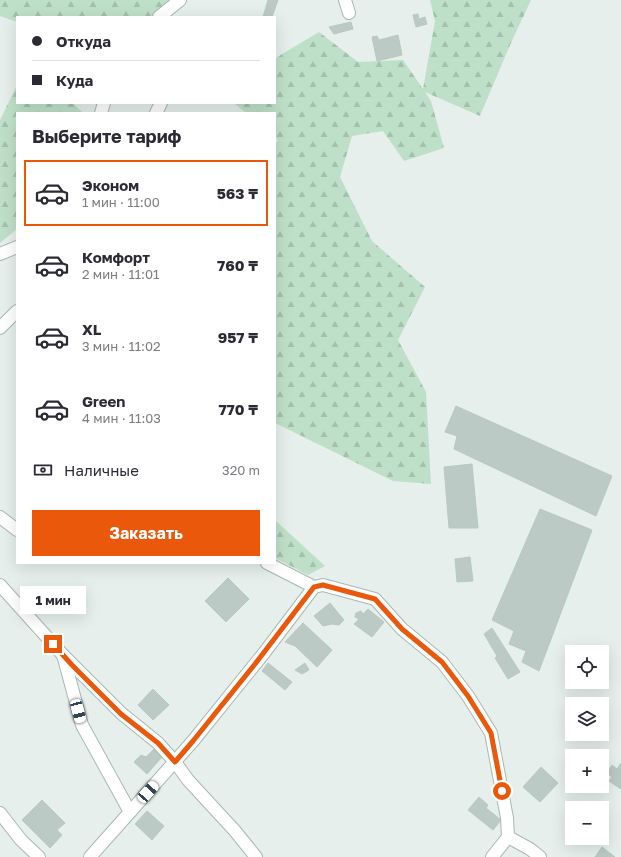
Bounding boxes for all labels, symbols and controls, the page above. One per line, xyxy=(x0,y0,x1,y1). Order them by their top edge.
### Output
text: Откуда xyxy=(56,32,111,50)
text: Куда xyxy=(56,71,93,89)
text: Выберите тариф xyxy=(32,125,181,147)
icon: car xyxy=(34,175,70,211)
text: Эконом xyxy=(82,176,139,194)
text: 563 ₸ xyxy=(217,184,258,202)
text: 1 мин · 11:00 xyxy=(82,194,160,210)
icon: car xyxy=(34,247,70,283)
text: Комфорт xyxy=(82,248,150,266)
text: 760 ₸ xyxy=(217,256,258,274)
text: 2 мин · 11:01 xyxy=(82,266,159,282)
icon: car xyxy=(34,319,70,355)
text: XL xyxy=(82,320,101,338)
text: 957 ₸ xyxy=(218,328,258,346)
text: 3 мин · 11:02 xyxy=(82,338,161,354)
icon: car xyxy=(34,391,70,427)
text: Green xyxy=(82,392,125,410)
text: 770 ₸ xyxy=(218,400,258,418)
text: 4 мин · 11:03 xyxy=(82,410,161,426)
icon: cash xyxy=(32,459,54,481)
text: Наличные xyxy=(64,461,139,479)
text: 320 m xyxy=(222,462,260,478)
button: Заказать xyxy=(32,510,260,556)
callout: 1 мин xyxy=(20,586,86,614)
text: 1 мин xyxy=(35,592,71,608)
route end xyxy=(44,635,62,653)
map controls xyxy=(565,645,609,845)
button: locate xyxy=(565,645,609,689)
button: layers xyxy=(565,697,609,741)
car xyxy=(69,698,87,724)
button: + xyxy=(565,749,609,793)
car xyxy=(136,779,160,805)
route start xyxy=(493,782,511,800)
button: − xyxy=(565,801,609,845)

